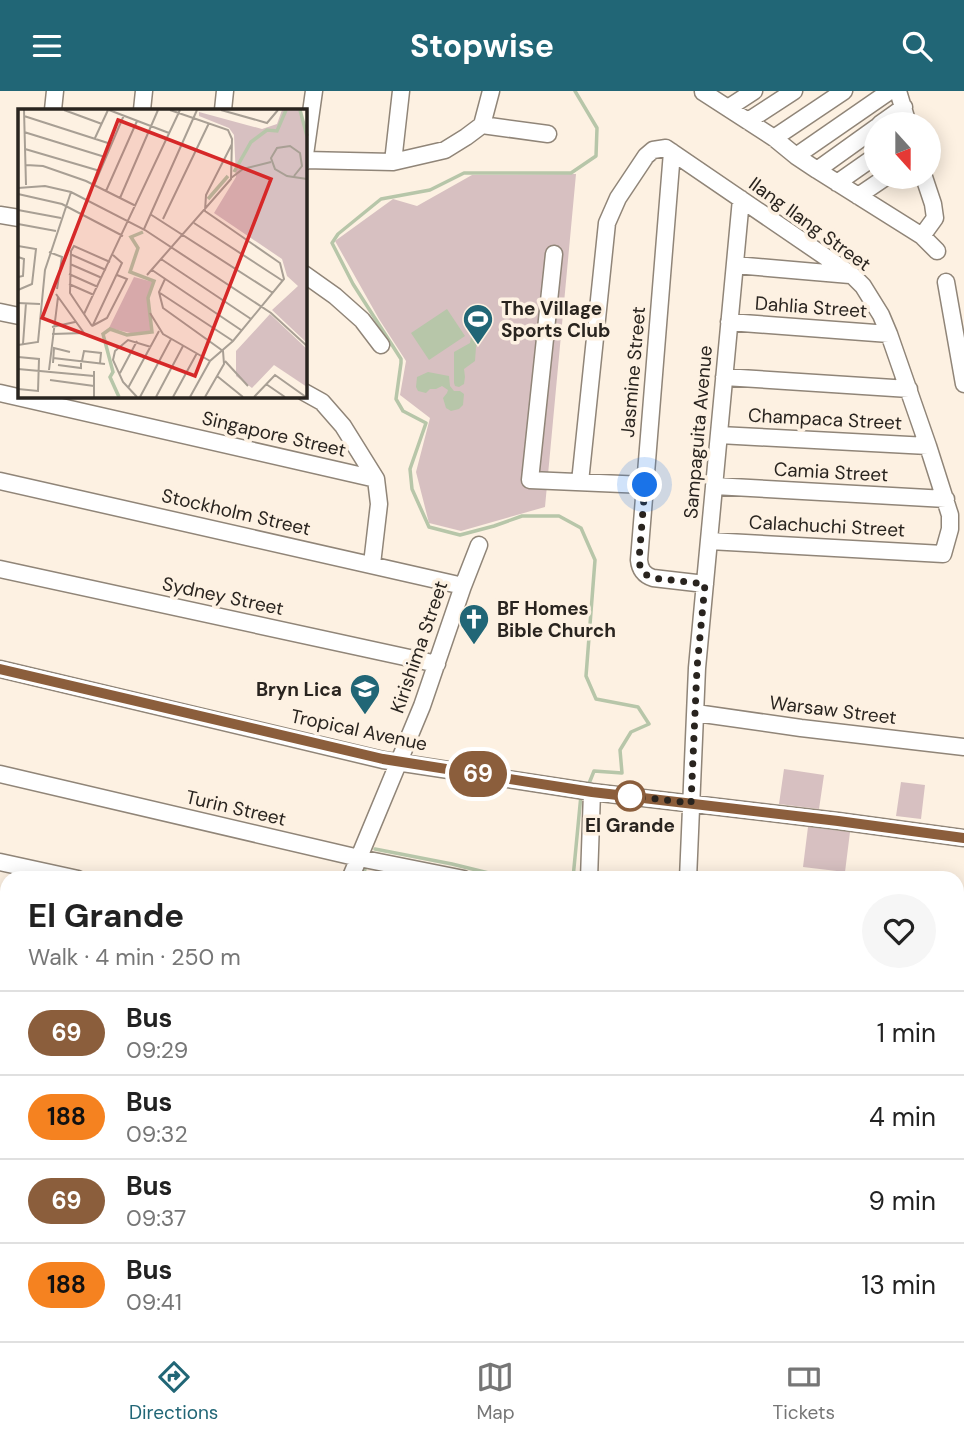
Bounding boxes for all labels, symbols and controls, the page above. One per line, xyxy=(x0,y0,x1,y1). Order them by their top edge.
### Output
text: Stopwise xyxy=(410,25,554,67)
icon: menu xyxy=(28,27,66,65)
icon: search xyxy=(898,27,936,65)
inset map xyxy=(18,109,306,397)
north arrow xyxy=(864,112,942,189)
map controls xyxy=(864,112,941,189)
street label: Ilang Ilang Street xyxy=(744,171,876,277)
street label: Dahlia Street xyxy=(754,291,868,323)
place label: The Village Sports Club xyxy=(501,296,610,343)
sports icon: The Village Sports Club xyxy=(461,302,495,346)
street label: Jasmine Street xyxy=(615,305,651,439)
street label: Sampaguita Avenue xyxy=(678,344,718,520)
street label: Champaca Street xyxy=(747,402,903,436)
street label: Singapore Street xyxy=(200,405,348,463)
street label: Camia Street xyxy=(773,457,889,487)
your location xyxy=(627,467,662,502)
street label: Stockholm Street xyxy=(159,483,313,541)
street label: Calachuchi Street xyxy=(748,509,906,543)
street label: Sydney Street xyxy=(160,571,286,621)
street label: Kirishima Street xyxy=(385,577,453,717)
place label: BF Homes Bible Church xyxy=(497,596,616,643)
church icon: BF Homes Bible Church xyxy=(457,602,491,646)
school or university icon: Bryn Lica xyxy=(348,672,382,716)
place label: Bryn Lica xyxy=(256,677,342,702)
street label: Warsaw Street xyxy=(768,690,898,730)
street label: Tropical Avenue xyxy=(288,703,430,757)
line badge: 69 xyxy=(447,751,510,797)
text: 69 xyxy=(463,758,493,789)
marker: El Grande xyxy=(615,781,645,811)
street label: Turin Street xyxy=(183,784,289,832)
place label: El Grande xyxy=(585,813,675,838)
text: El Grande xyxy=(28,894,184,937)
button: heart xyxy=(862,894,936,968)
text: Walk · 4 min · 250 m xyxy=(28,942,241,972)
text: Bus xyxy=(126,1001,172,1035)
text: 1 min xyxy=(877,1016,936,1050)
text: 69 xyxy=(52,1017,81,1048)
text: 09:29 xyxy=(126,1035,188,1065)
text: Bus xyxy=(126,1085,172,1119)
text: 4 min xyxy=(869,1100,936,1134)
text: 188 xyxy=(47,1101,86,1132)
text: 09:32 xyxy=(126,1119,188,1149)
text: Bus xyxy=(126,1169,172,1203)
text: 9 min xyxy=(868,1184,936,1218)
text: 69 xyxy=(52,1185,81,1216)
text: 09:37 xyxy=(126,1203,186,1233)
text: Bus xyxy=(126,1253,172,1287)
text: 13 min xyxy=(861,1268,936,1302)
text: 188 xyxy=(47,1269,86,1300)
text: 09:41 xyxy=(126,1287,182,1317)
tab: Directions xyxy=(129,1358,218,1425)
tab: Map xyxy=(476,1358,515,1425)
tab: Tickets xyxy=(773,1358,835,1425)

